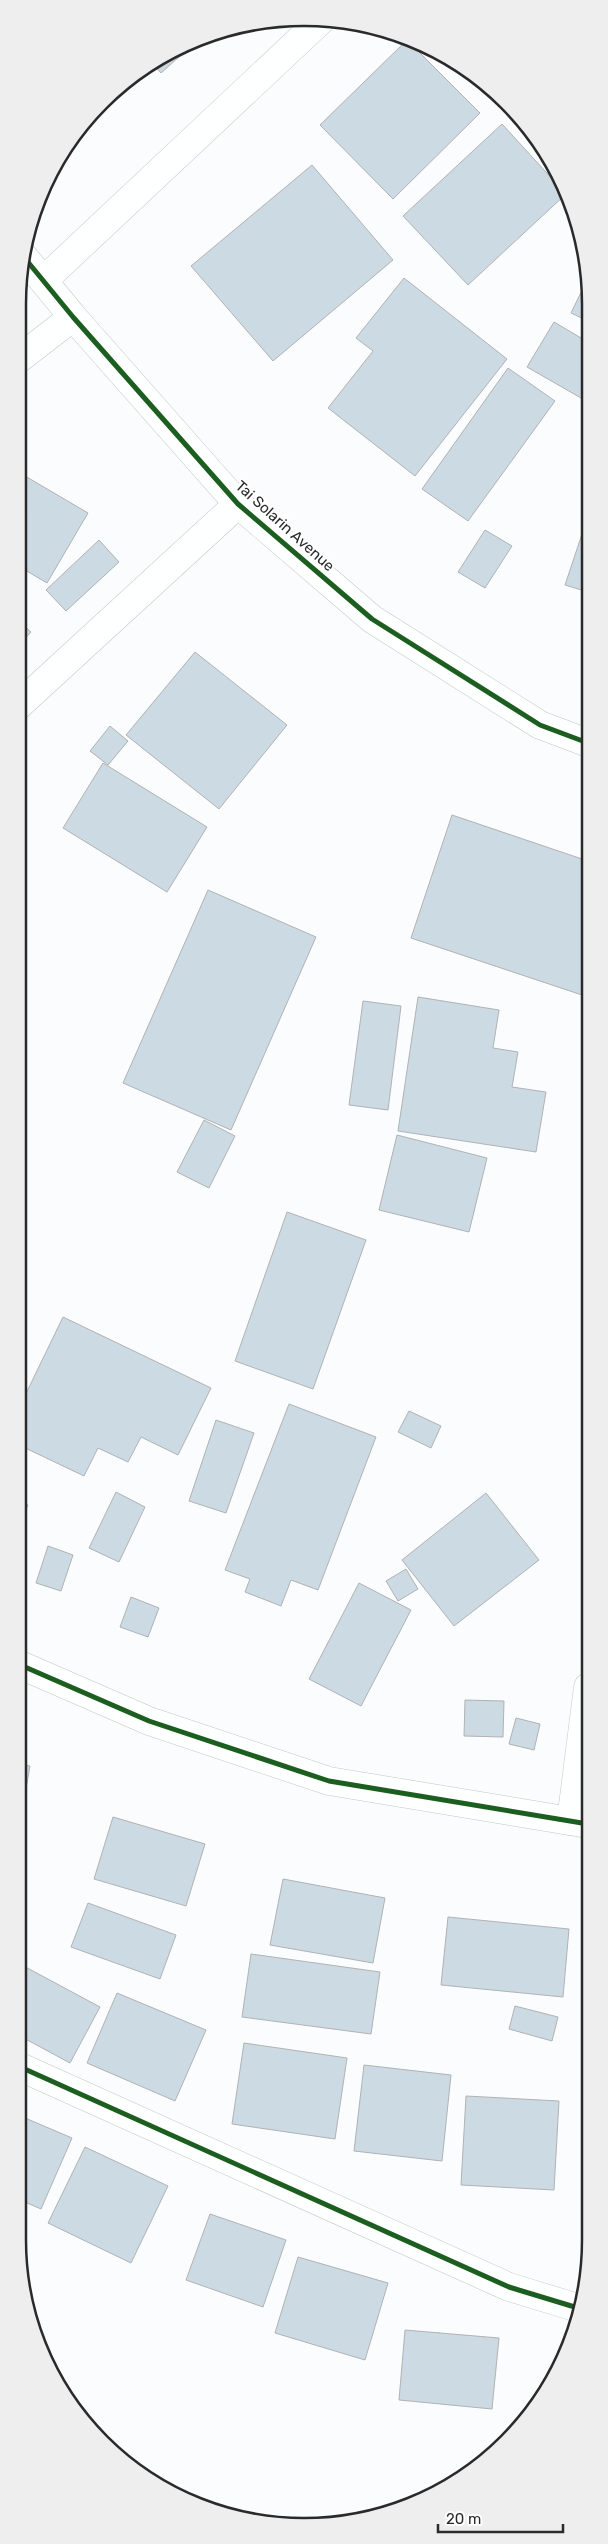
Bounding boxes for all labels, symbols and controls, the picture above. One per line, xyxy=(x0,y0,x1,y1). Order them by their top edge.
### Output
street label: Tai Solarin Avenue xyxy=(232,477,338,575)
scale bar xyxy=(438,2502,563,2534)
text: 20 m xyxy=(446,2510,481,2528)

